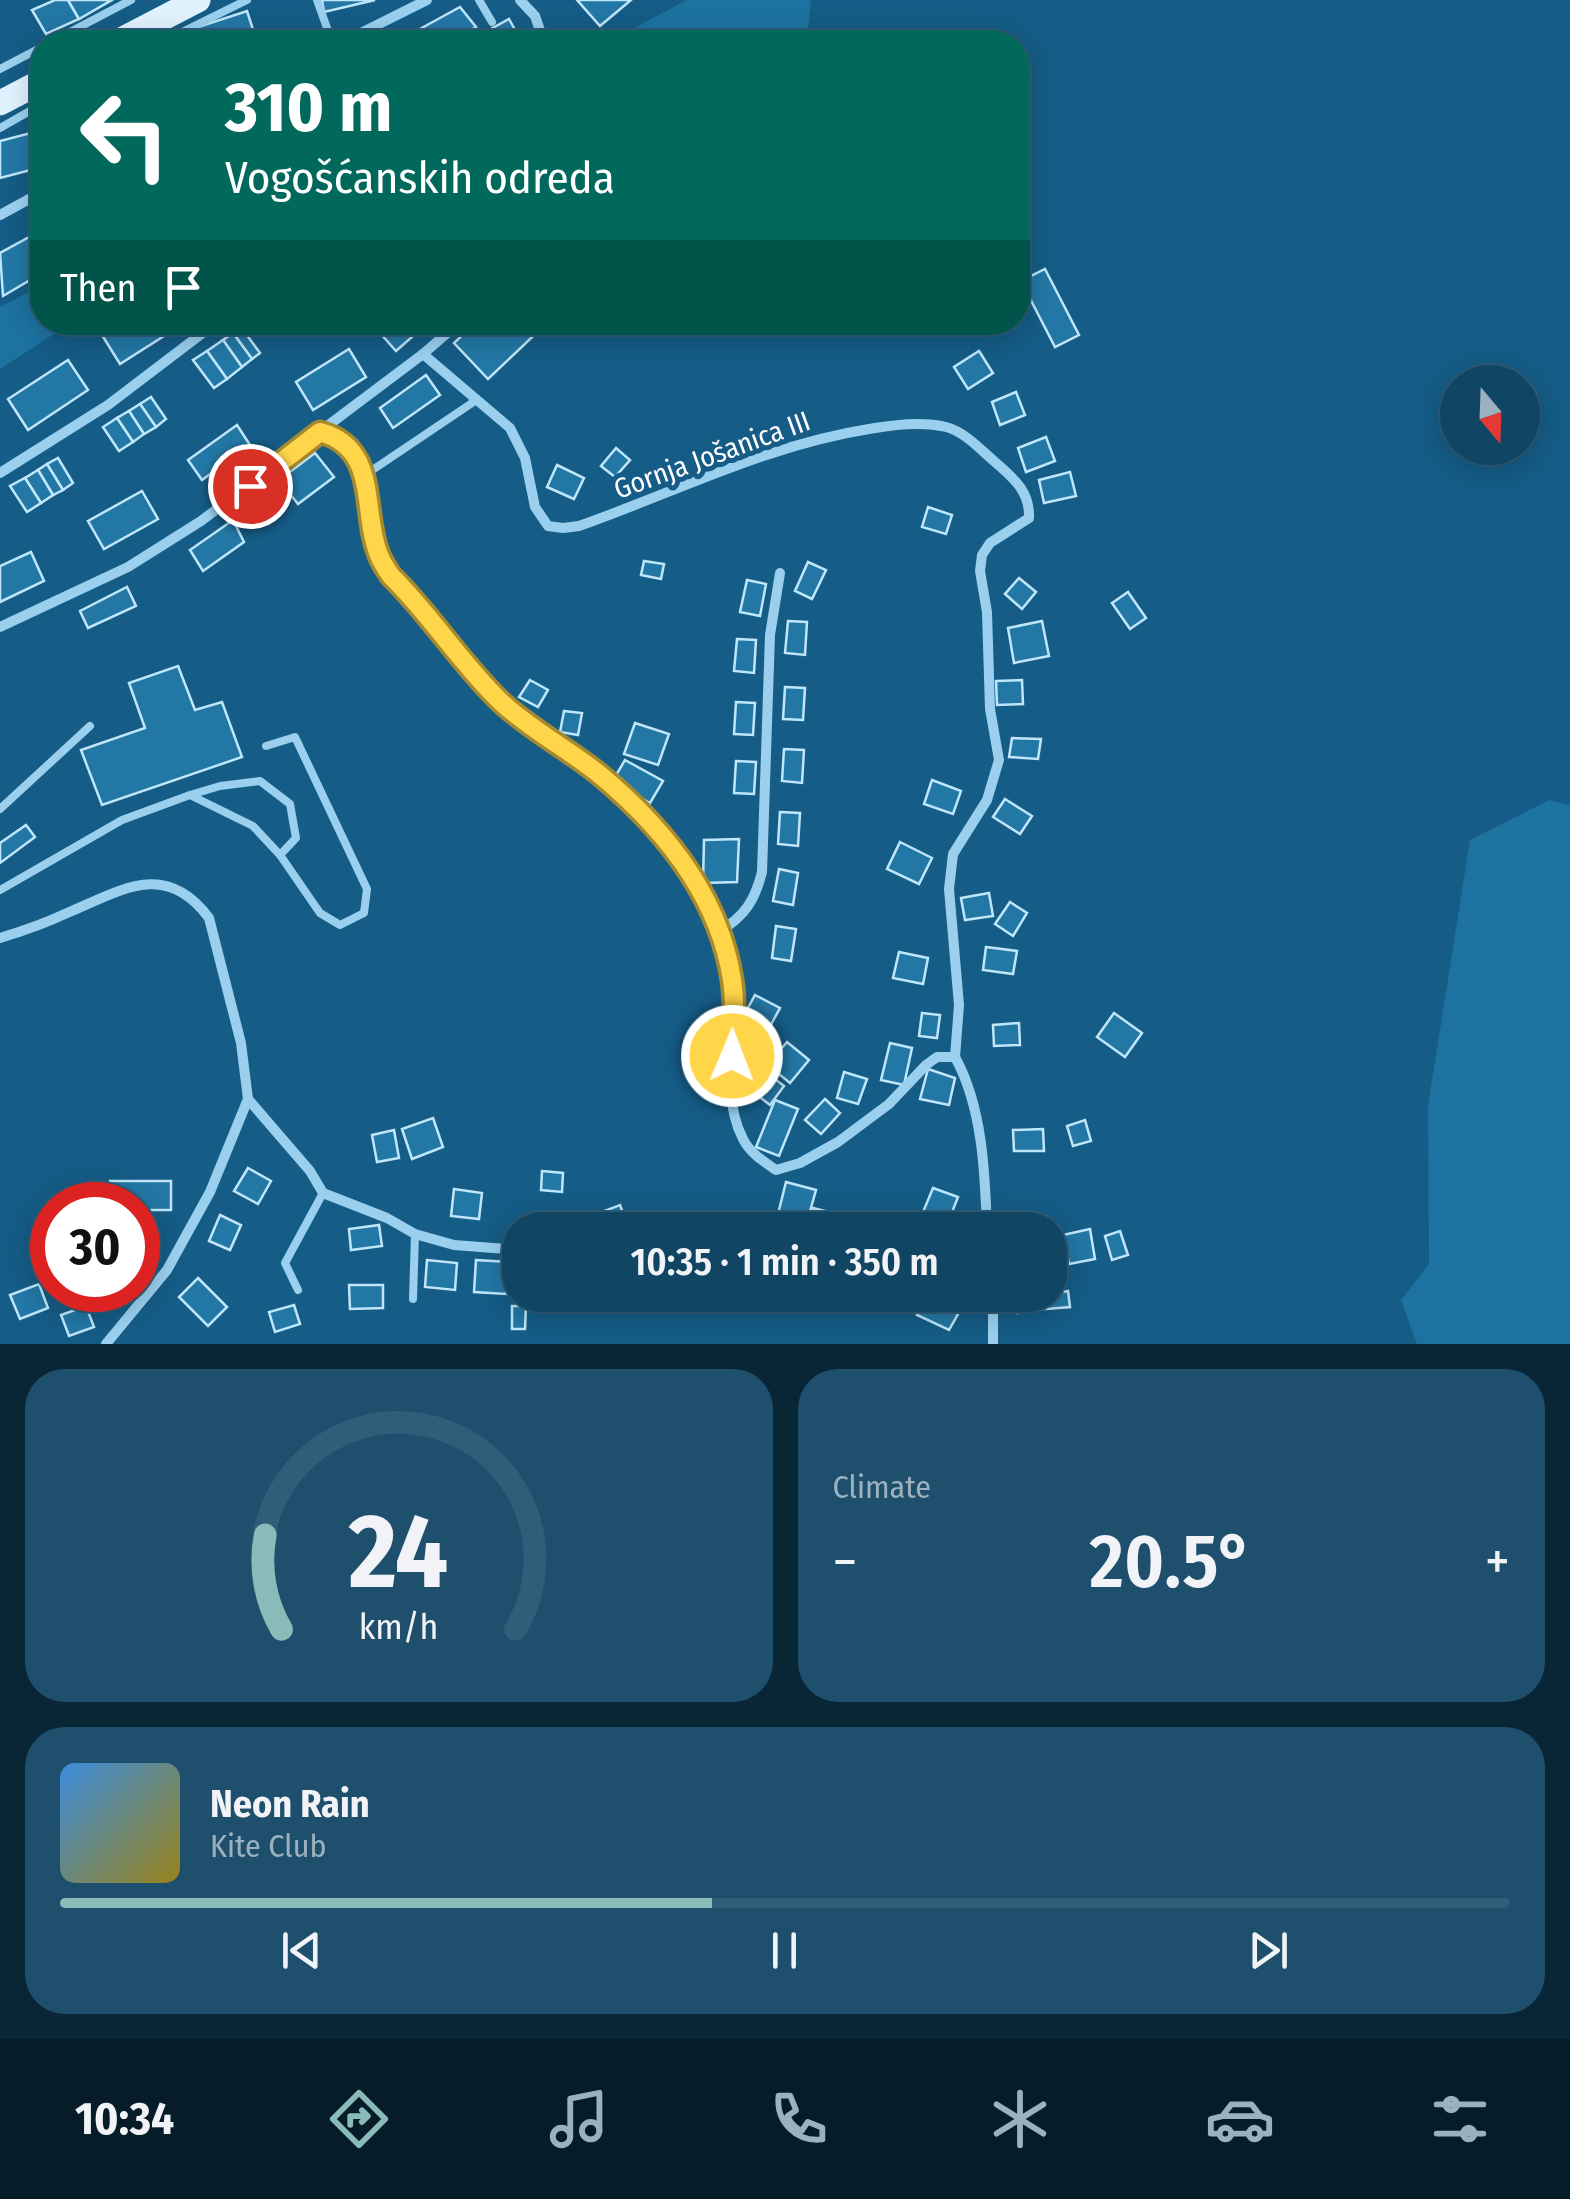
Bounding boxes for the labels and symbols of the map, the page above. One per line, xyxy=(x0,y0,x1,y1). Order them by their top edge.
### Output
north arrow xyxy=(1440,365,1540,465)
street label: Gornja Jošanica III xyxy=(609,404,815,506)
pin xyxy=(208,444,293,529)
position arrow xyxy=(680,1004,784,1108)
speed limit sign: 30 xyxy=(30,1182,160,1312)

